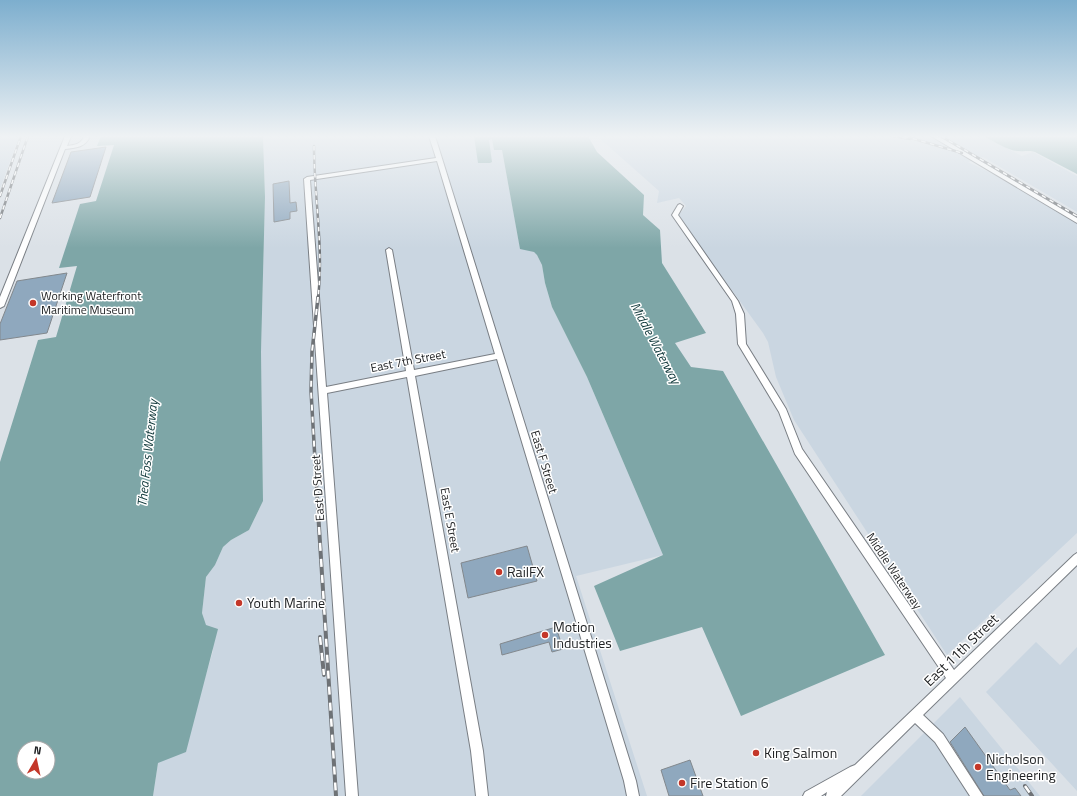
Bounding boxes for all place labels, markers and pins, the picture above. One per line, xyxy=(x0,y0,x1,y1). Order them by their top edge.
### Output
place label: Working Waterfront Maritime Museum xyxy=(41,286,142,319)
marker: Working Waterfront Maritime Museum xyxy=(28,298,38,308)
place label: RailFX xyxy=(507,561,544,582)
marker: RailFX xyxy=(494,567,504,577)
place label: Youth Marine xyxy=(247,592,325,613)
marker: Youth Marine xyxy=(234,598,244,608)
place label: Motion Industries xyxy=(553,616,612,653)
marker: Motion Industries xyxy=(540,630,550,640)
place label: King Salmon xyxy=(764,742,837,763)
marker: King Salmon xyxy=(751,748,761,758)
place label: Nicholson Engineering xyxy=(986,748,1056,785)
marker: Nicholson Engineering xyxy=(973,762,983,772)
place label: Fire Station 6 xyxy=(690,772,769,793)
marker: Fire Station 6 xyxy=(677,778,687,788)

